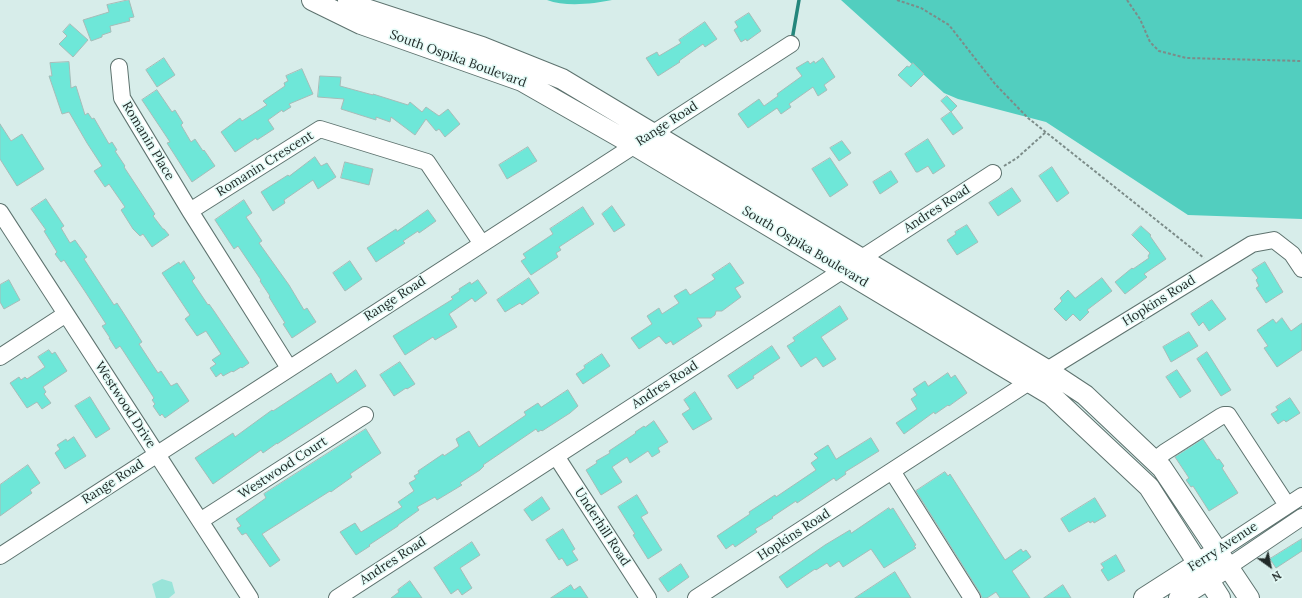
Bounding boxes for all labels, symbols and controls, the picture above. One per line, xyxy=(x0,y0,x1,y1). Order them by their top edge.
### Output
street label: South Ospika Boulevard xyxy=(388,27,528,91)
street label: Range Road xyxy=(633,98,701,150)
street label: Romanin Place xyxy=(118,99,178,183)
street label: Romanin Crescent xyxy=(214,128,316,200)
street label: Andres Road xyxy=(901,182,973,236)
street label: South Ospika Boulevard xyxy=(739,203,871,291)
street label: Hopkins Road xyxy=(1120,272,1198,330)
street label: Range Road xyxy=(361,273,429,325)
street label: Andres Road xyxy=(629,358,701,412)
street label: Westwood Drive xyxy=(91,359,159,451)
street label: Westwood Court xyxy=(236,434,330,502)
street label: Range Road xyxy=(79,456,147,508)
street label: Underhill Road xyxy=(571,485,633,569)
street label: Hopkins Road xyxy=(755,506,833,564)
street label: Ferry Avenue xyxy=(1185,519,1261,575)
street label: Andres Road xyxy=(357,534,429,588)
north arrow xyxy=(1250,546,1290,586)
text: N xyxy=(1269,568,1284,584)

